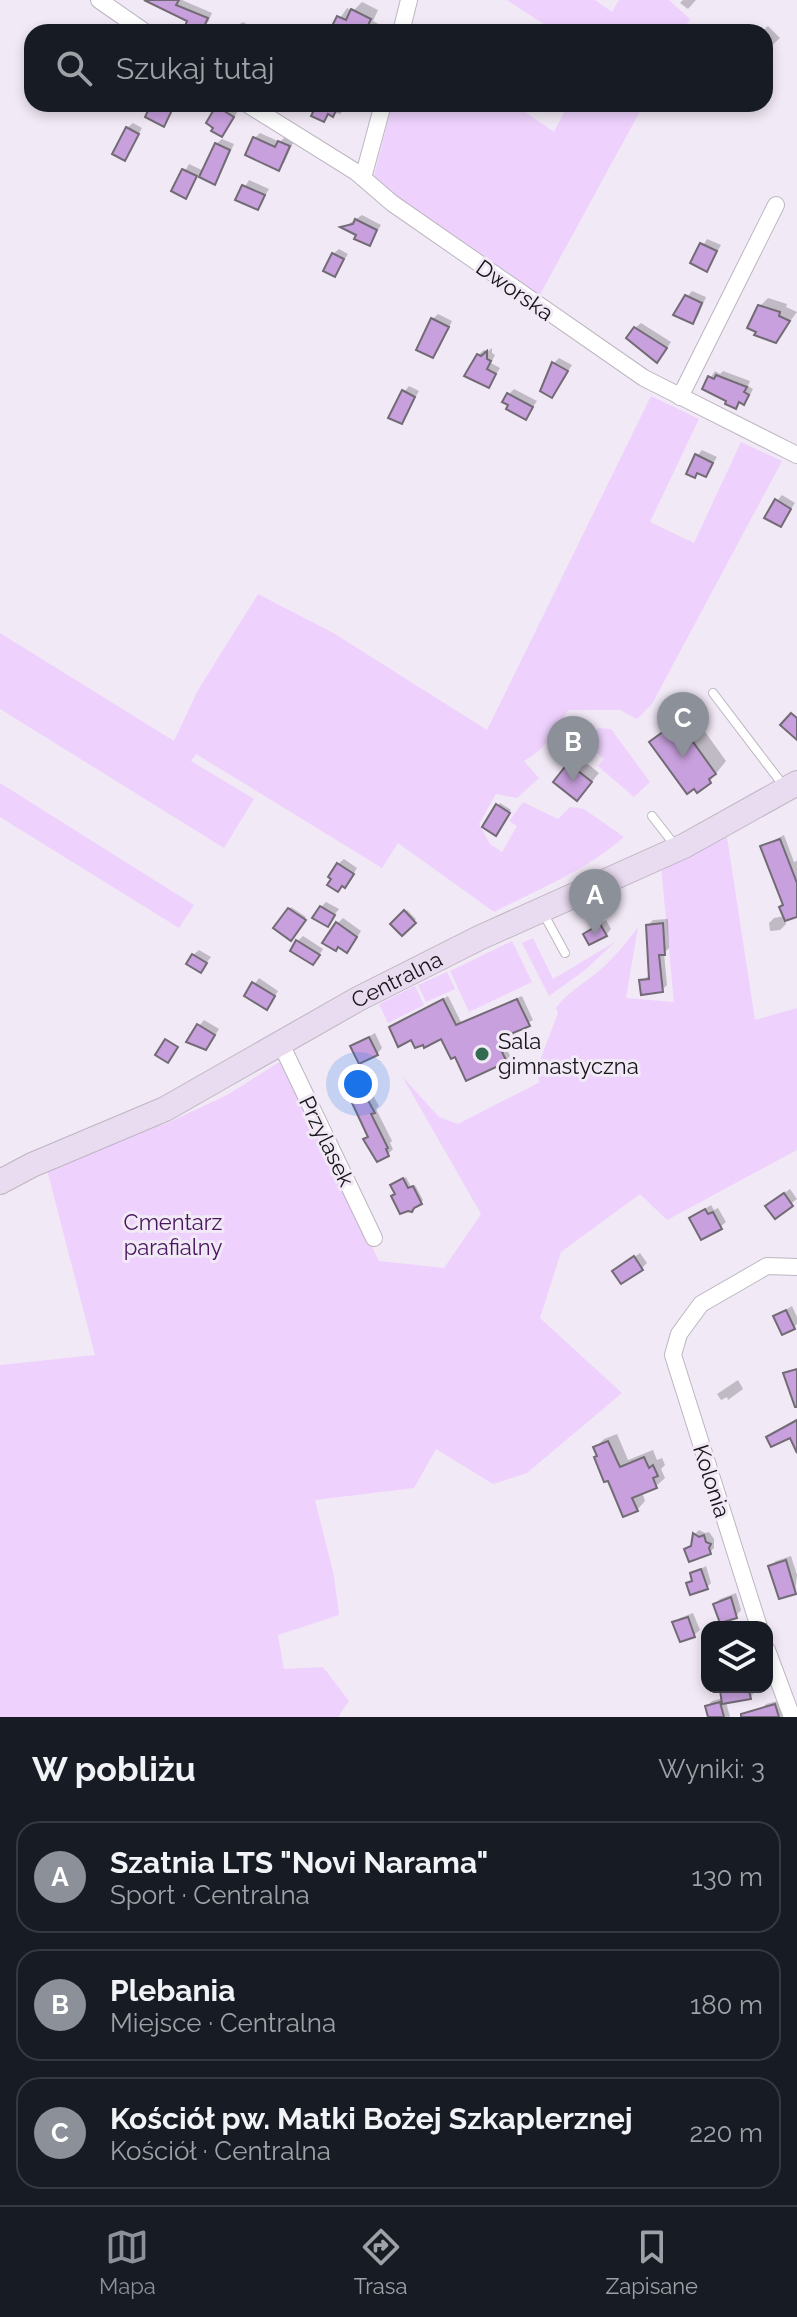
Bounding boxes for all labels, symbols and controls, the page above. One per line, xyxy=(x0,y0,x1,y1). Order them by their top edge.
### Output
search box xyxy=(24,24,773,112)
icon: search xyxy=(52,46,96,90)
text: Szukaj tutaj xyxy=(116,51,274,86)
street label: Dworska xyxy=(471,254,559,326)
pin: C xyxy=(657,692,709,758)
pin: B xyxy=(547,716,599,782)
pin: A xyxy=(569,869,621,935)
street label: Centralna xyxy=(347,946,447,1013)
place label: Sala gimnastyczna xyxy=(498,1028,639,1079)
marker: Sala gimnastyczna xyxy=(473,1045,491,1063)
your location xyxy=(338,1064,378,1104)
street label: Przylasek xyxy=(294,1092,360,1191)
park label: Cmentarz parafialny xyxy=(124,1209,223,1260)
street label: Kolonia xyxy=(688,1441,736,1521)
map controls xyxy=(701,1621,773,1693)
button: layers xyxy=(701,1621,773,1693)
text: W pobliżu xyxy=(32,1749,196,1789)
text: Wyniki: 3 xyxy=(658,1754,765,1784)
text: Szatnia LTS "Novi Narama" xyxy=(110,1845,488,1880)
text: A xyxy=(51,1862,69,1892)
text: 130 m xyxy=(692,1862,763,1892)
text: Sport · Centralna xyxy=(110,1880,310,1910)
text: Plebania xyxy=(110,1973,235,2008)
text: B xyxy=(51,1990,69,2020)
text: 180 m xyxy=(690,1990,763,2020)
text: Miejsce · Centralna xyxy=(110,2008,336,2038)
text: Kościół pw. Matki Bożej Szkaplerznej xyxy=(110,2101,633,2136)
text: C xyxy=(51,2118,69,2148)
text: 220 m xyxy=(689,2118,763,2148)
text: Kościół · Centralna xyxy=(110,2136,331,2166)
tab: Mapa xyxy=(99,2225,156,2299)
tab: Trasa xyxy=(354,2225,407,2299)
tab: Zapisane xyxy=(605,2225,698,2299)

